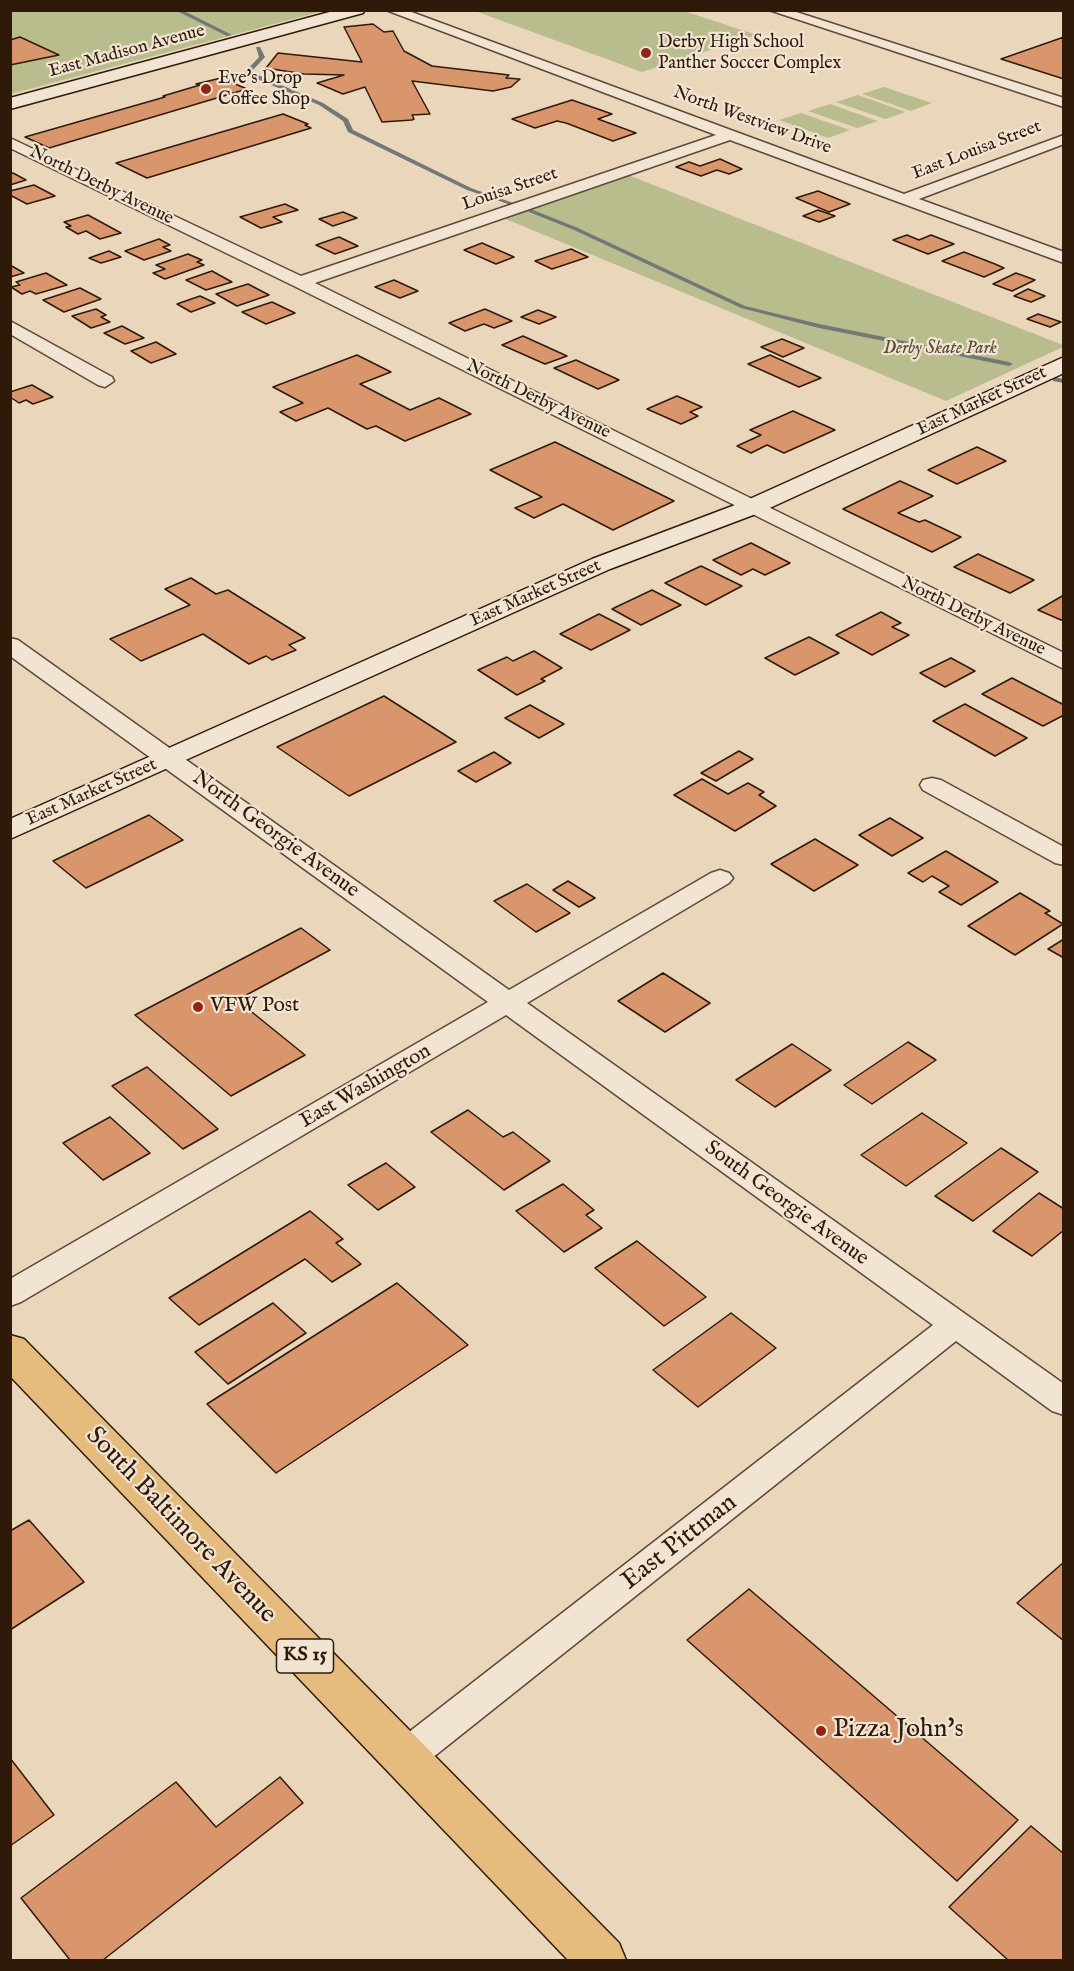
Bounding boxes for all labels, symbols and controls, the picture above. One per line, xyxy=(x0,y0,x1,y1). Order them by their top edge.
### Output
street label: East Madison Avenue xyxy=(47,21,207,83)
place label: Derby High School Panther Soccer Complex xyxy=(658,32,841,74)
marker: Derby High School Panther Soccer Complex xyxy=(639,46,653,60)
place label: Eve's Drop Coffee Shop xyxy=(218,68,310,110)
marker: Eve's Drop Coffee Shop xyxy=(199,82,213,96)
street label: North Westview Drive xyxy=(670,82,834,160)
street label: East Louisa Street xyxy=(910,117,1044,185)
street label: North Derby Avenue xyxy=(25,142,177,230)
street label: Louisa Street xyxy=(459,164,561,216)
park label: Derby Skate Park xyxy=(883,338,997,360)
street label: North Derby Avenue xyxy=(462,356,614,444)
street label: East Market Street xyxy=(914,363,1050,441)
street label: East Market Street xyxy=(467,556,605,632)
street label: North Derby Avenue xyxy=(897,573,1049,661)
street label: East Market Street xyxy=(23,755,161,831)
street label: North Georgie Avenue xyxy=(187,766,363,904)
place label: VFW Post xyxy=(210,994,299,1020)
marker: VFW Post xyxy=(191,1000,205,1014)
street label: East Washington xyxy=(296,1039,436,1135)
street label: South Georgie Avenue xyxy=(699,1136,873,1272)
street label: South Baltimore Avenue xyxy=(78,1421,282,1631)
street label: East Pittman xyxy=(616,1488,744,1598)
road number: KS 15 xyxy=(276,1639,334,1673)
place label: Pizza John's xyxy=(833,1715,964,1747)
marker: Pizza John's xyxy=(814,1724,828,1738)

